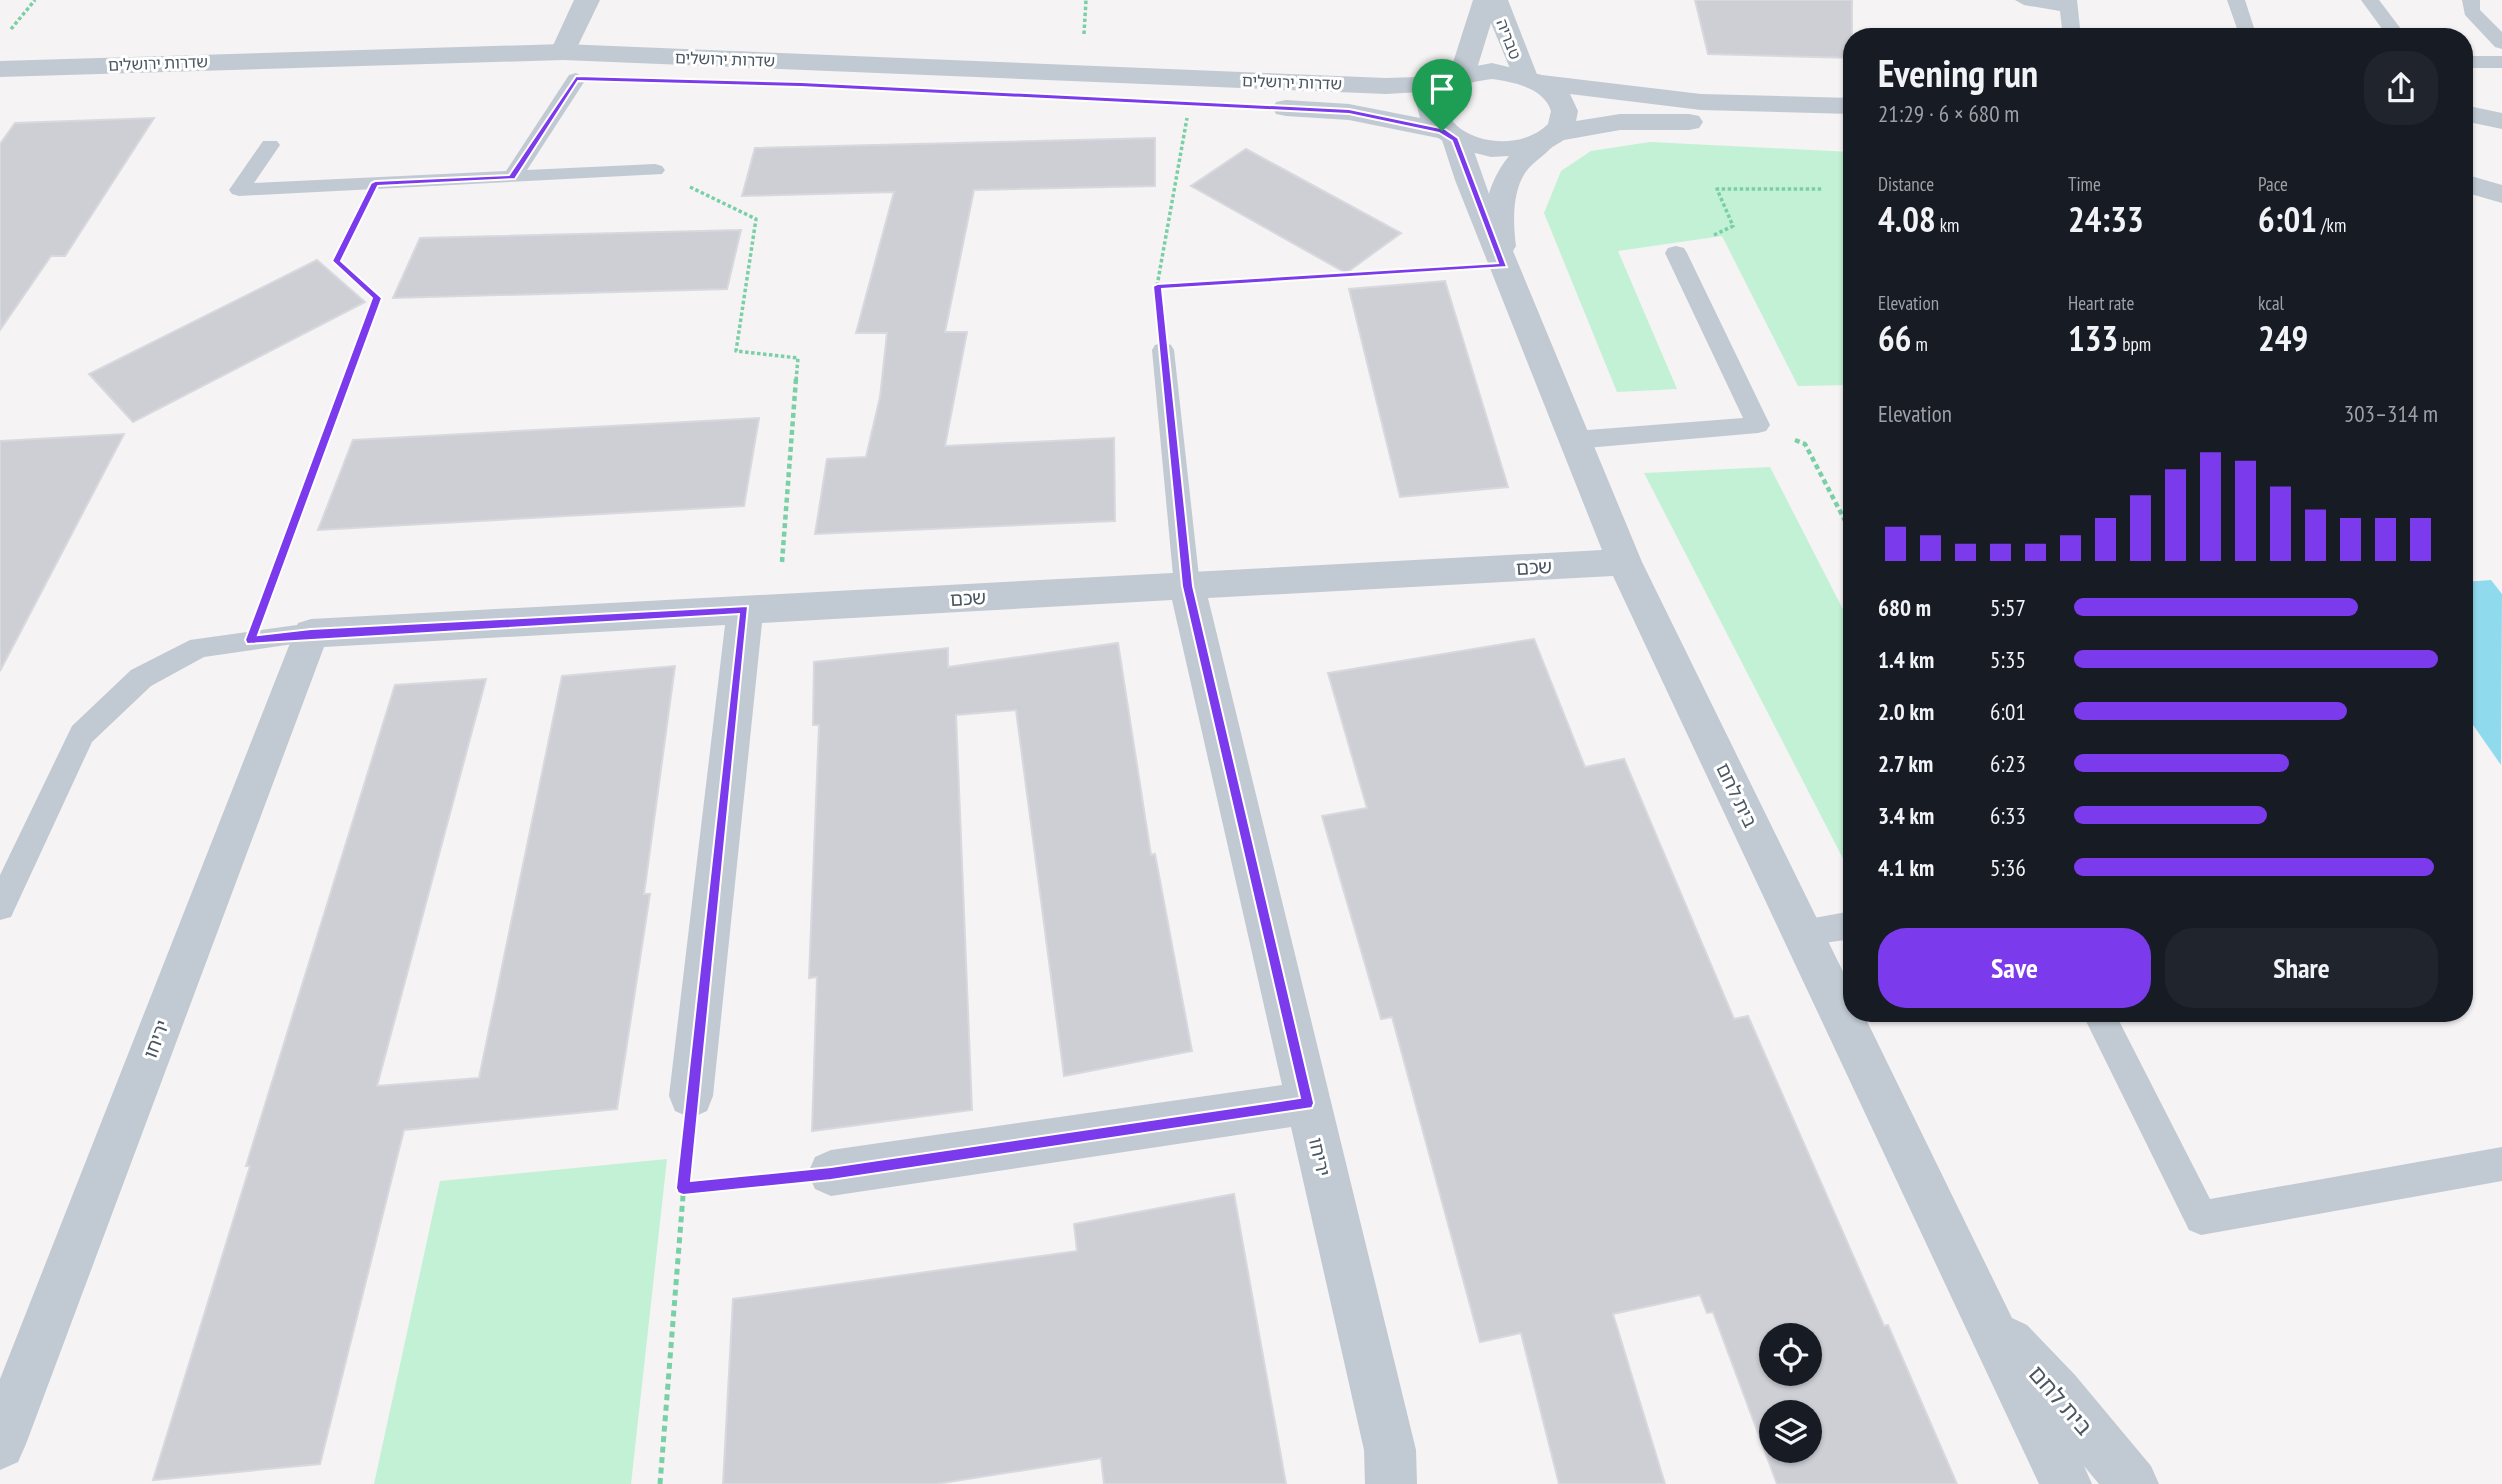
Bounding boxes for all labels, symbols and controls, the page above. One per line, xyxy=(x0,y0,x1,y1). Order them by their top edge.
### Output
street label: טבריה xyxy=(1492,16,1526,62)
street label: שדרות ירושלים xyxy=(675,47,775,71)
text: Evening run xyxy=(1878,48,2038,97)
street label: שדרות ירושלים xyxy=(108,51,208,75)
button: share xyxy=(2364,51,2438,125)
pin xyxy=(1412,59,1472,131)
street label: שדרות ירושלים xyxy=(1242,70,1342,94)
icon: arrive xyxy=(1423,70,1461,108)
text: 21:29 · 6 × 680 m xyxy=(1878,99,2019,128)
text: Distance xyxy=(1878,172,1934,196)
text: Time xyxy=(2068,172,2101,196)
text: Pace xyxy=(2258,172,2288,196)
text: 4.08 xyxy=(1878,196,1936,242)
text: 24:33 xyxy=(2068,196,2144,242)
text: 6:01 xyxy=(2258,196,2317,242)
text: km xyxy=(1936,213,1959,237)
text: /km xyxy=(2317,213,2346,237)
text: Elevation xyxy=(1878,291,1939,315)
text: Heart rate xyxy=(2068,291,2134,315)
text: kcal xyxy=(2258,291,2284,315)
text: 66 xyxy=(1878,315,1911,361)
text: 133 xyxy=(2068,315,2118,361)
text: 249 xyxy=(2258,315,2308,361)
text: m xyxy=(1911,332,1928,356)
text: bpm xyxy=(2118,332,2151,356)
text: Elevation xyxy=(1878,399,1952,428)
text: 303–314 m xyxy=(2344,399,2438,428)
street label: שכם xyxy=(1515,554,1553,580)
street label: שכם xyxy=(949,585,987,611)
text: 680 m xyxy=(1878,593,1931,622)
text: 5:57 xyxy=(1990,593,2026,622)
text: 1.4 km xyxy=(1878,645,1934,674)
text: 5:35 xyxy=(1990,645,2026,674)
text: 2.0 km xyxy=(1878,697,1934,726)
text: 6:01 xyxy=(1990,697,2026,726)
text: 2.7 km xyxy=(1878,749,1933,778)
text: 6:23 xyxy=(1990,749,2026,778)
street label: בית לחם xyxy=(1711,759,1763,831)
text: 3.4 km xyxy=(1878,801,1934,830)
text: 6:33 xyxy=(1990,801,2026,830)
text: 4.1 km xyxy=(1878,853,1934,882)
text: 5:36 xyxy=(1990,853,2026,882)
button: Save xyxy=(1878,928,2151,1008)
button: Share xyxy=(2165,928,2438,1008)
street label: יריחו xyxy=(138,1017,174,1061)
street label: יריחו xyxy=(1304,1135,1336,1179)
map controls xyxy=(1759,1323,1822,1463)
button: locate xyxy=(1759,1323,1822,1386)
street label: בית לחם xyxy=(2023,1359,2099,1441)
button: layers xyxy=(1759,1400,1822,1463)

